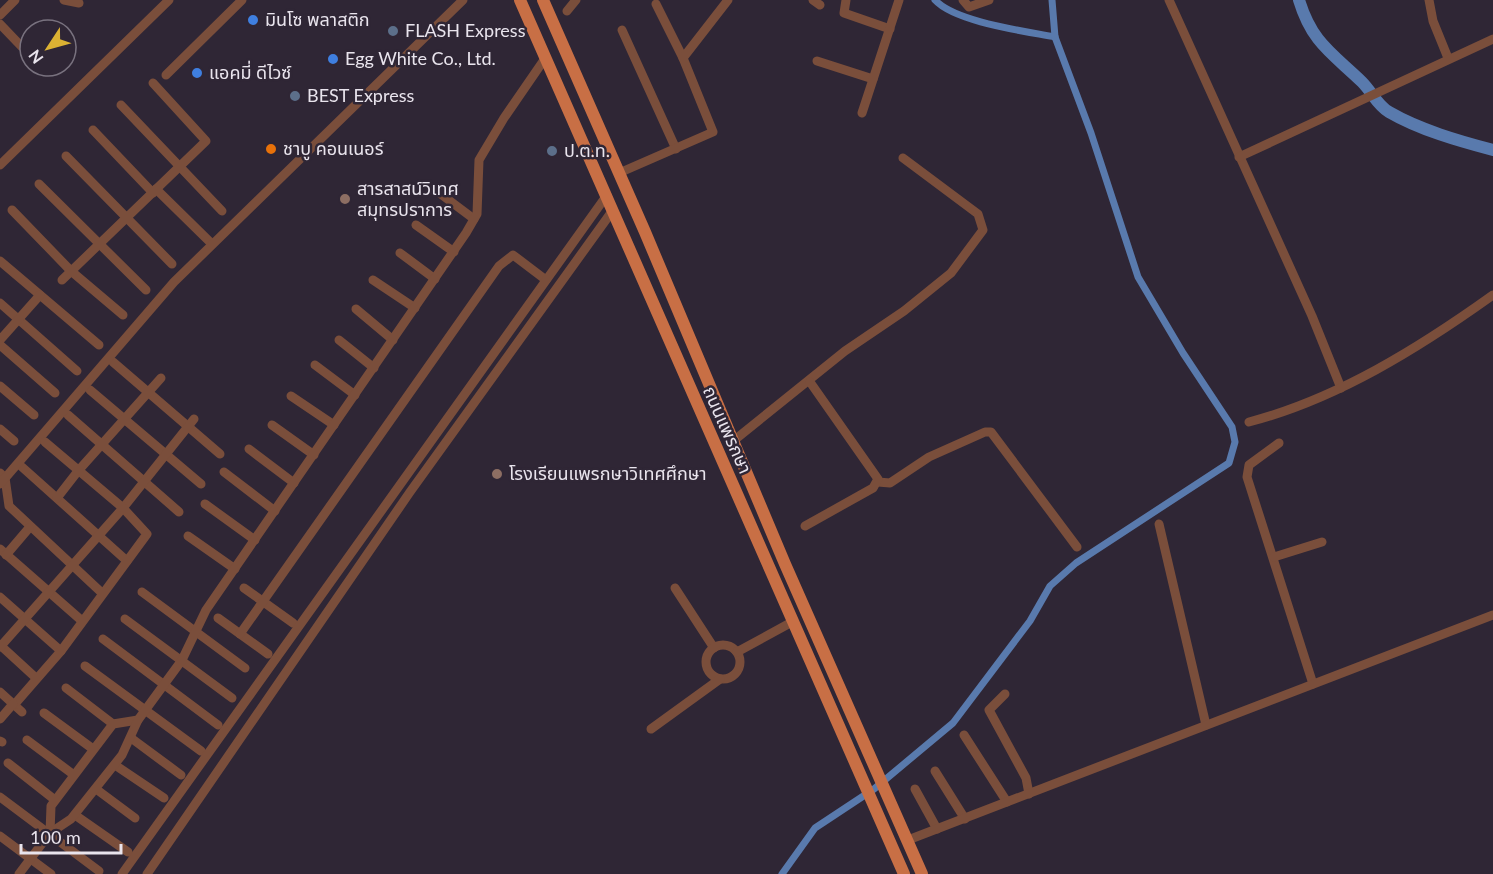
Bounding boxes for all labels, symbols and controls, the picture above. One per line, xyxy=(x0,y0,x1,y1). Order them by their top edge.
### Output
place label: มินโซ พลาสติก xyxy=(265,8,370,30)
marker: มินโซ พลาสติก xyxy=(246,13,260,27)
north arrow xyxy=(18,18,78,78)
place label: FLASH Express xyxy=(405,19,526,41)
marker: FLASH Express xyxy=(386,24,400,38)
text: N xyxy=(24,47,47,68)
place label: Egg White Co., Ltd. xyxy=(345,47,496,69)
marker: Egg White Co., Ltd. xyxy=(326,52,340,66)
place label: แอคมี่ ดีไวซ์ xyxy=(209,60,292,83)
marker: แอคมี่ ดีไวซ์ xyxy=(190,66,204,80)
place label: BEST Express xyxy=(307,84,414,106)
marker: BEST Express xyxy=(288,89,302,103)
place label: ชาบู คอนเนอร์ xyxy=(283,137,384,161)
place label: ป.ต.ท. xyxy=(564,139,610,161)
marker: ชาบู คอนเนอร์ xyxy=(264,142,278,156)
marker: ป.ต.ท. xyxy=(545,144,559,158)
place label: สารสาสน์วิเทศ สมุทรปราการ xyxy=(357,177,459,221)
marker: สารสาสน์วิเทศ สมุทรปราการ xyxy=(338,192,352,206)
street label: ถนนแพรกษา xyxy=(699,382,757,477)
place label: โรงเรียนแพรกษาวิเทศศึกษา xyxy=(509,462,707,484)
marker: โรงเรียนแพรกษาวิเทศศึกษา xyxy=(490,467,504,481)
scale bar xyxy=(21,817,122,855)
text: 100 m xyxy=(30,826,81,848)

